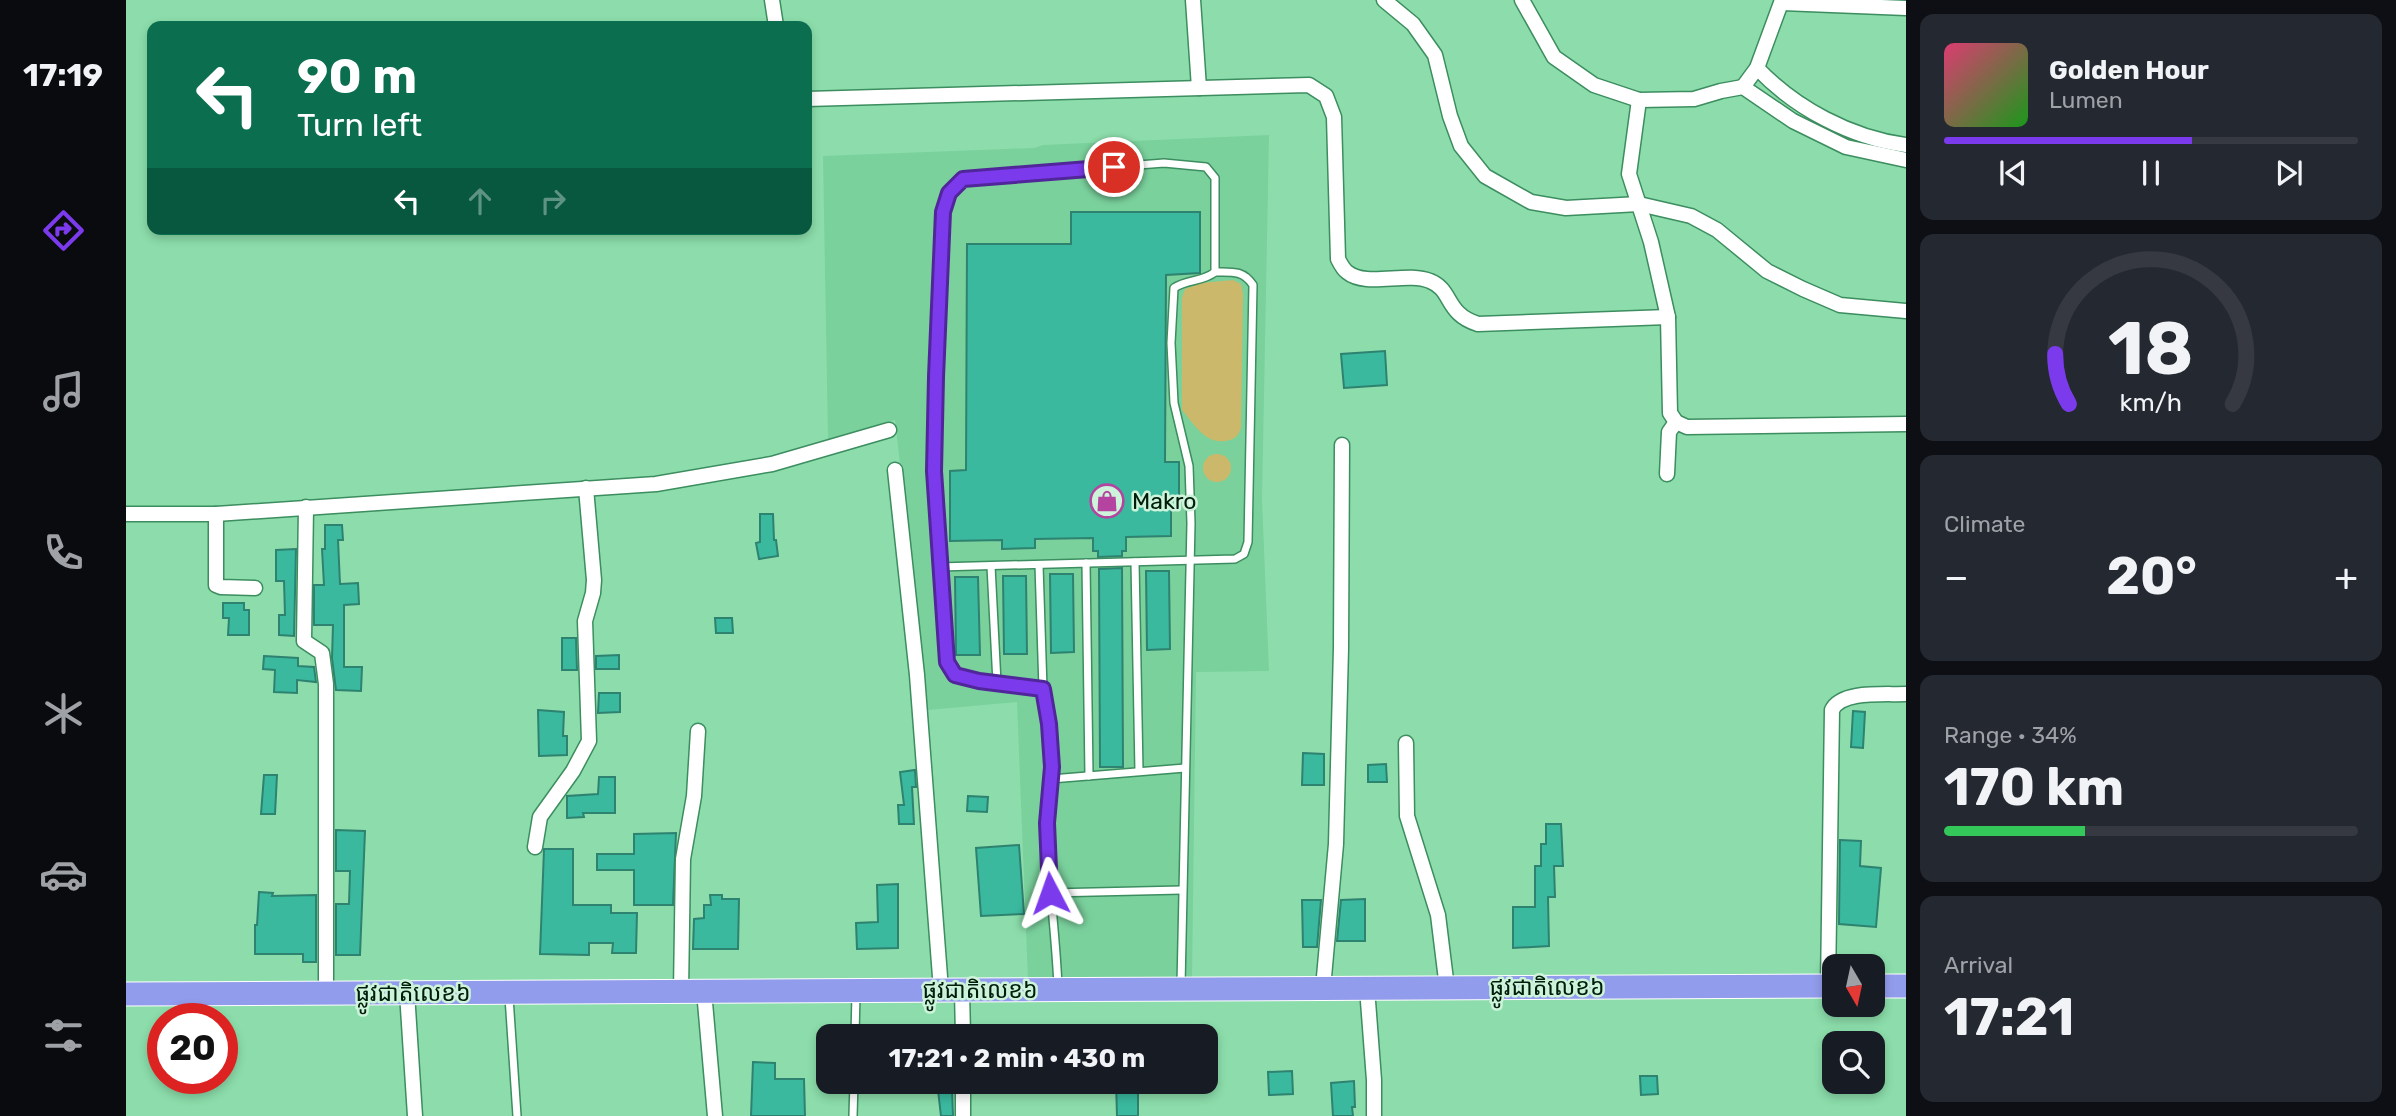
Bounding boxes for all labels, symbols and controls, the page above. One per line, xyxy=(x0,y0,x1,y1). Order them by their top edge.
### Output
text: 90 m xyxy=(297,47,417,105)
icon: left xyxy=(182,49,273,140)
text: Golden Hour xyxy=(2049,55,2209,86)
text: 17:19 xyxy=(23,56,103,94)
text: Lumen xyxy=(2049,86,2123,114)
text: Turn left xyxy=(297,106,422,144)
pin xyxy=(1084,137,1144,197)
icon: arrive xyxy=(1095,148,1133,186)
icon: previous xyxy=(1994,154,2032,192)
icon: pause xyxy=(2132,154,2170,192)
icon: next xyxy=(2270,154,2308,192)
icon: left xyxy=(388,182,426,220)
icon: ahead xyxy=(461,182,499,220)
icon: right xyxy=(534,182,572,220)
icon: directions xyxy=(39,206,88,255)
text: 18 xyxy=(2108,306,2194,392)
icon: music xyxy=(39,367,88,416)
text: km/h xyxy=(2120,387,2182,416)
shop icon: Makro xyxy=(1088,482,1126,520)
place label: Makro xyxy=(1132,487,1197,515)
text: Climate xyxy=(1944,510,2025,538)
icon: phone xyxy=(39,528,88,577)
text: 20° xyxy=(2106,545,2197,607)
text: − xyxy=(1944,554,1969,600)
text: + xyxy=(2334,554,2358,600)
icon: climate xyxy=(39,689,88,738)
text: Range · 34% xyxy=(1944,721,2077,749)
text: 170 km xyxy=(1944,756,2124,818)
icon: car xyxy=(39,850,88,899)
position arrow xyxy=(1013,856,1087,930)
text: Arrival xyxy=(1944,951,2013,979)
north arrow xyxy=(1822,954,1885,1017)
map controls xyxy=(1822,954,1885,1094)
street label: ផ្លូវជាតិលេខ៦ xyxy=(1489,973,1605,1009)
street label: ផ្លូវជាតិលេខ៦ xyxy=(922,976,1038,1012)
street label: ផ្លូវជាតិលេខ៦ xyxy=(355,979,471,1015)
text: 17:21 xyxy=(1944,986,2074,1048)
speed limit sign: 20 xyxy=(147,1003,238,1094)
icon: filters xyxy=(39,1011,88,1060)
button: search xyxy=(1822,1031,1885,1094)
text: 17:21 · 2 min · 430 m xyxy=(889,1043,1145,1074)

